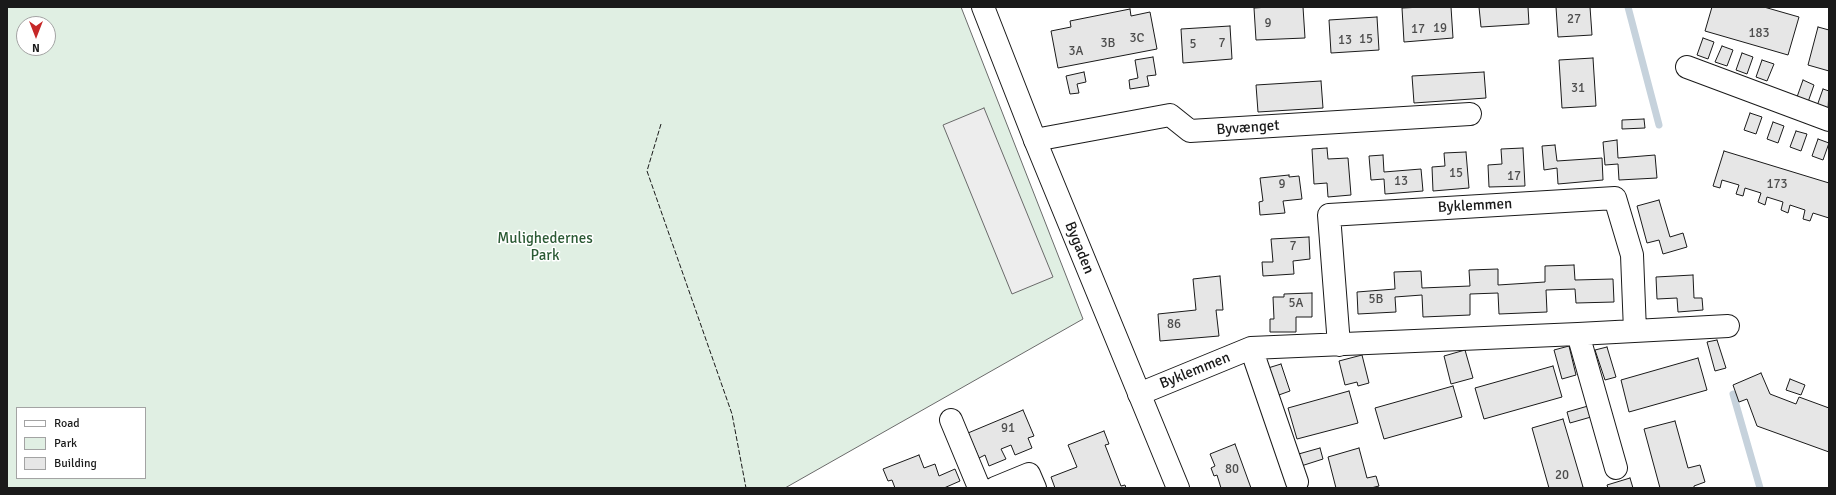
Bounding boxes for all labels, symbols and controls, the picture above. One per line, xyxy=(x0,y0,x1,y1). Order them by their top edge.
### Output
house number: 27 xyxy=(1567,12,1581,28)
north arrow xyxy=(16,16,56,56)
house number: 9 xyxy=(1264,16,1272,32)
house number: 19 xyxy=(1433,21,1447,37)
house number: 17 xyxy=(1411,22,1425,38)
house number: 183 xyxy=(1748,26,1770,42)
house number: 3C xyxy=(1130,31,1144,47)
house number: 15 xyxy=(1359,32,1373,48)
house number: 13 xyxy=(1338,33,1352,49)
house number: 3B xyxy=(1101,36,1115,52)
house number: 7 xyxy=(1218,36,1226,52)
house number: 5 xyxy=(1189,37,1197,53)
text: N xyxy=(32,41,40,54)
house number: 3A xyxy=(1069,44,1083,60)
house number: 31 xyxy=(1571,81,1585,97)
street label: Byvænget xyxy=(1216,117,1280,139)
house number: 15 xyxy=(1449,166,1463,182)
house number: 17 xyxy=(1507,169,1521,185)
house number: 13 xyxy=(1394,174,1408,190)
house number: 9 xyxy=(1278,177,1286,193)
house number: 173 xyxy=(1766,177,1788,193)
street label: Byklemmen xyxy=(1437,195,1513,217)
street label: Bygaden xyxy=(1060,219,1098,277)
park label: Mulighedernes Park xyxy=(497,230,593,265)
house number: 7 xyxy=(1289,239,1297,255)
house number: 5B xyxy=(1369,292,1383,308)
house number: 5A xyxy=(1289,296,1303,312)
house number: 86 xyxy=(1167,317,1181,333)
street label: Byklemmen xyxy=(1157,349,1233,393)
legend xyxy=(16,407,146,479)
text: Road xyxy=(54,416,80,431)
house number: 91 xyxy=(1001,421,1015,437)
text: Park xyxy=(54,436,77,451)
text: Building xyxy=(54,456,97,471)
house number: 80 xyxy=(1225,462,1239,478)
house number: 20 xyxy=(1555,468,1569,484)

